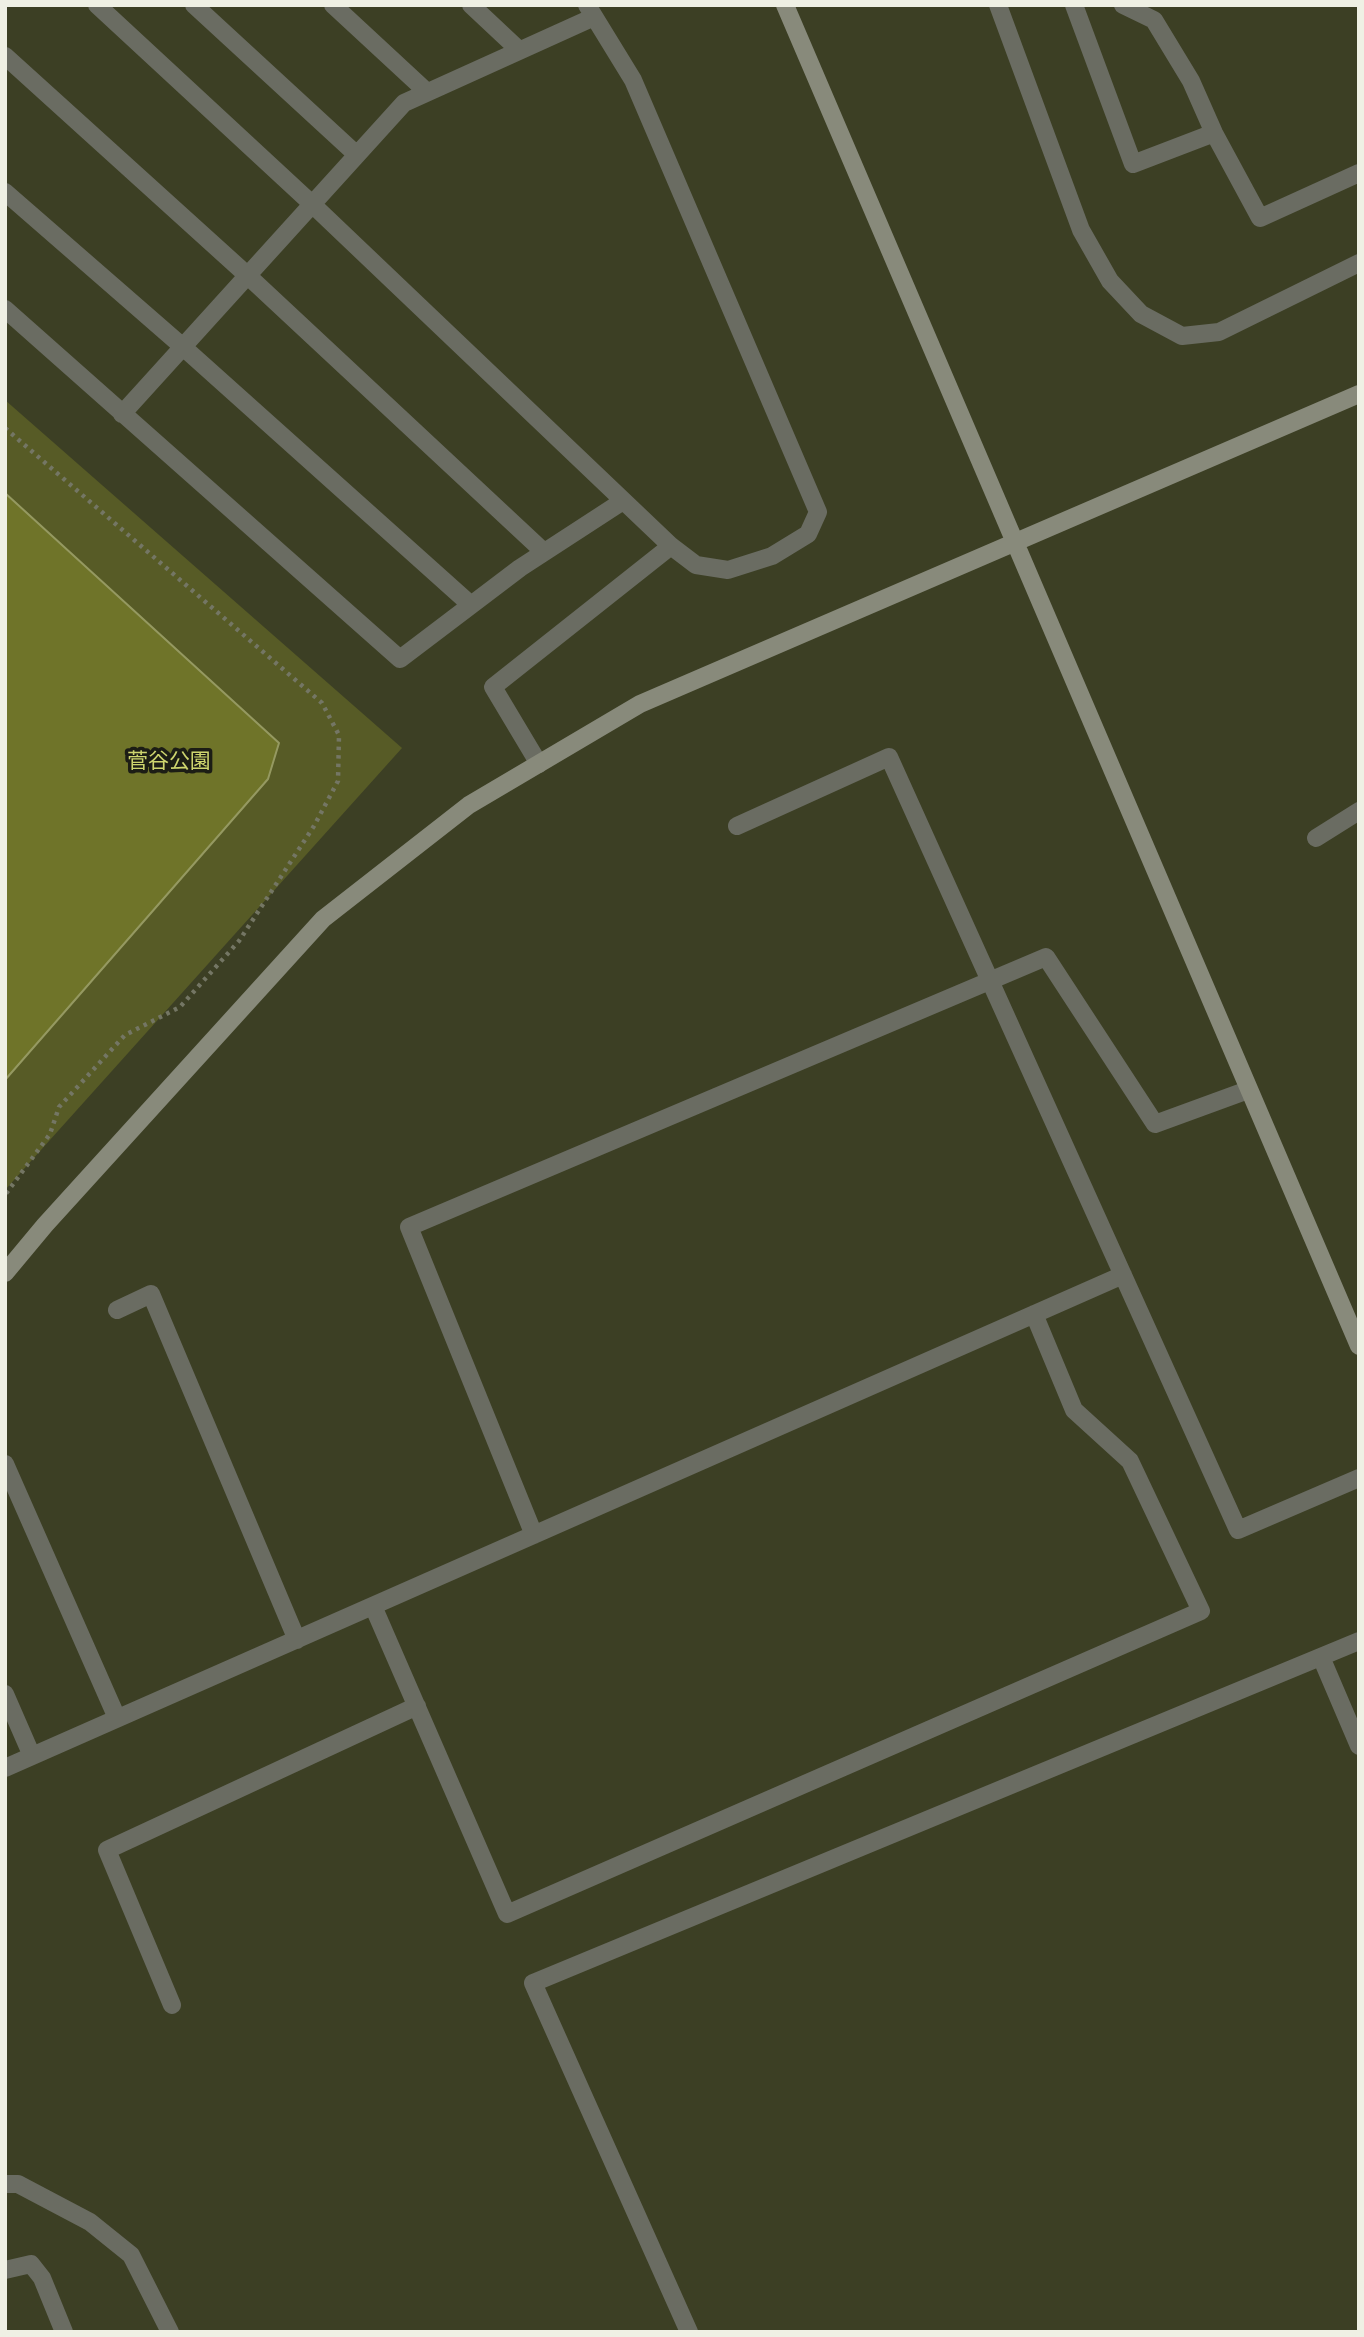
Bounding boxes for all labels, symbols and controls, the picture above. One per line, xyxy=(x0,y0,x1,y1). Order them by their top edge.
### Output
park label: 菅谷公園 xyxy=(127,749,211,775)

